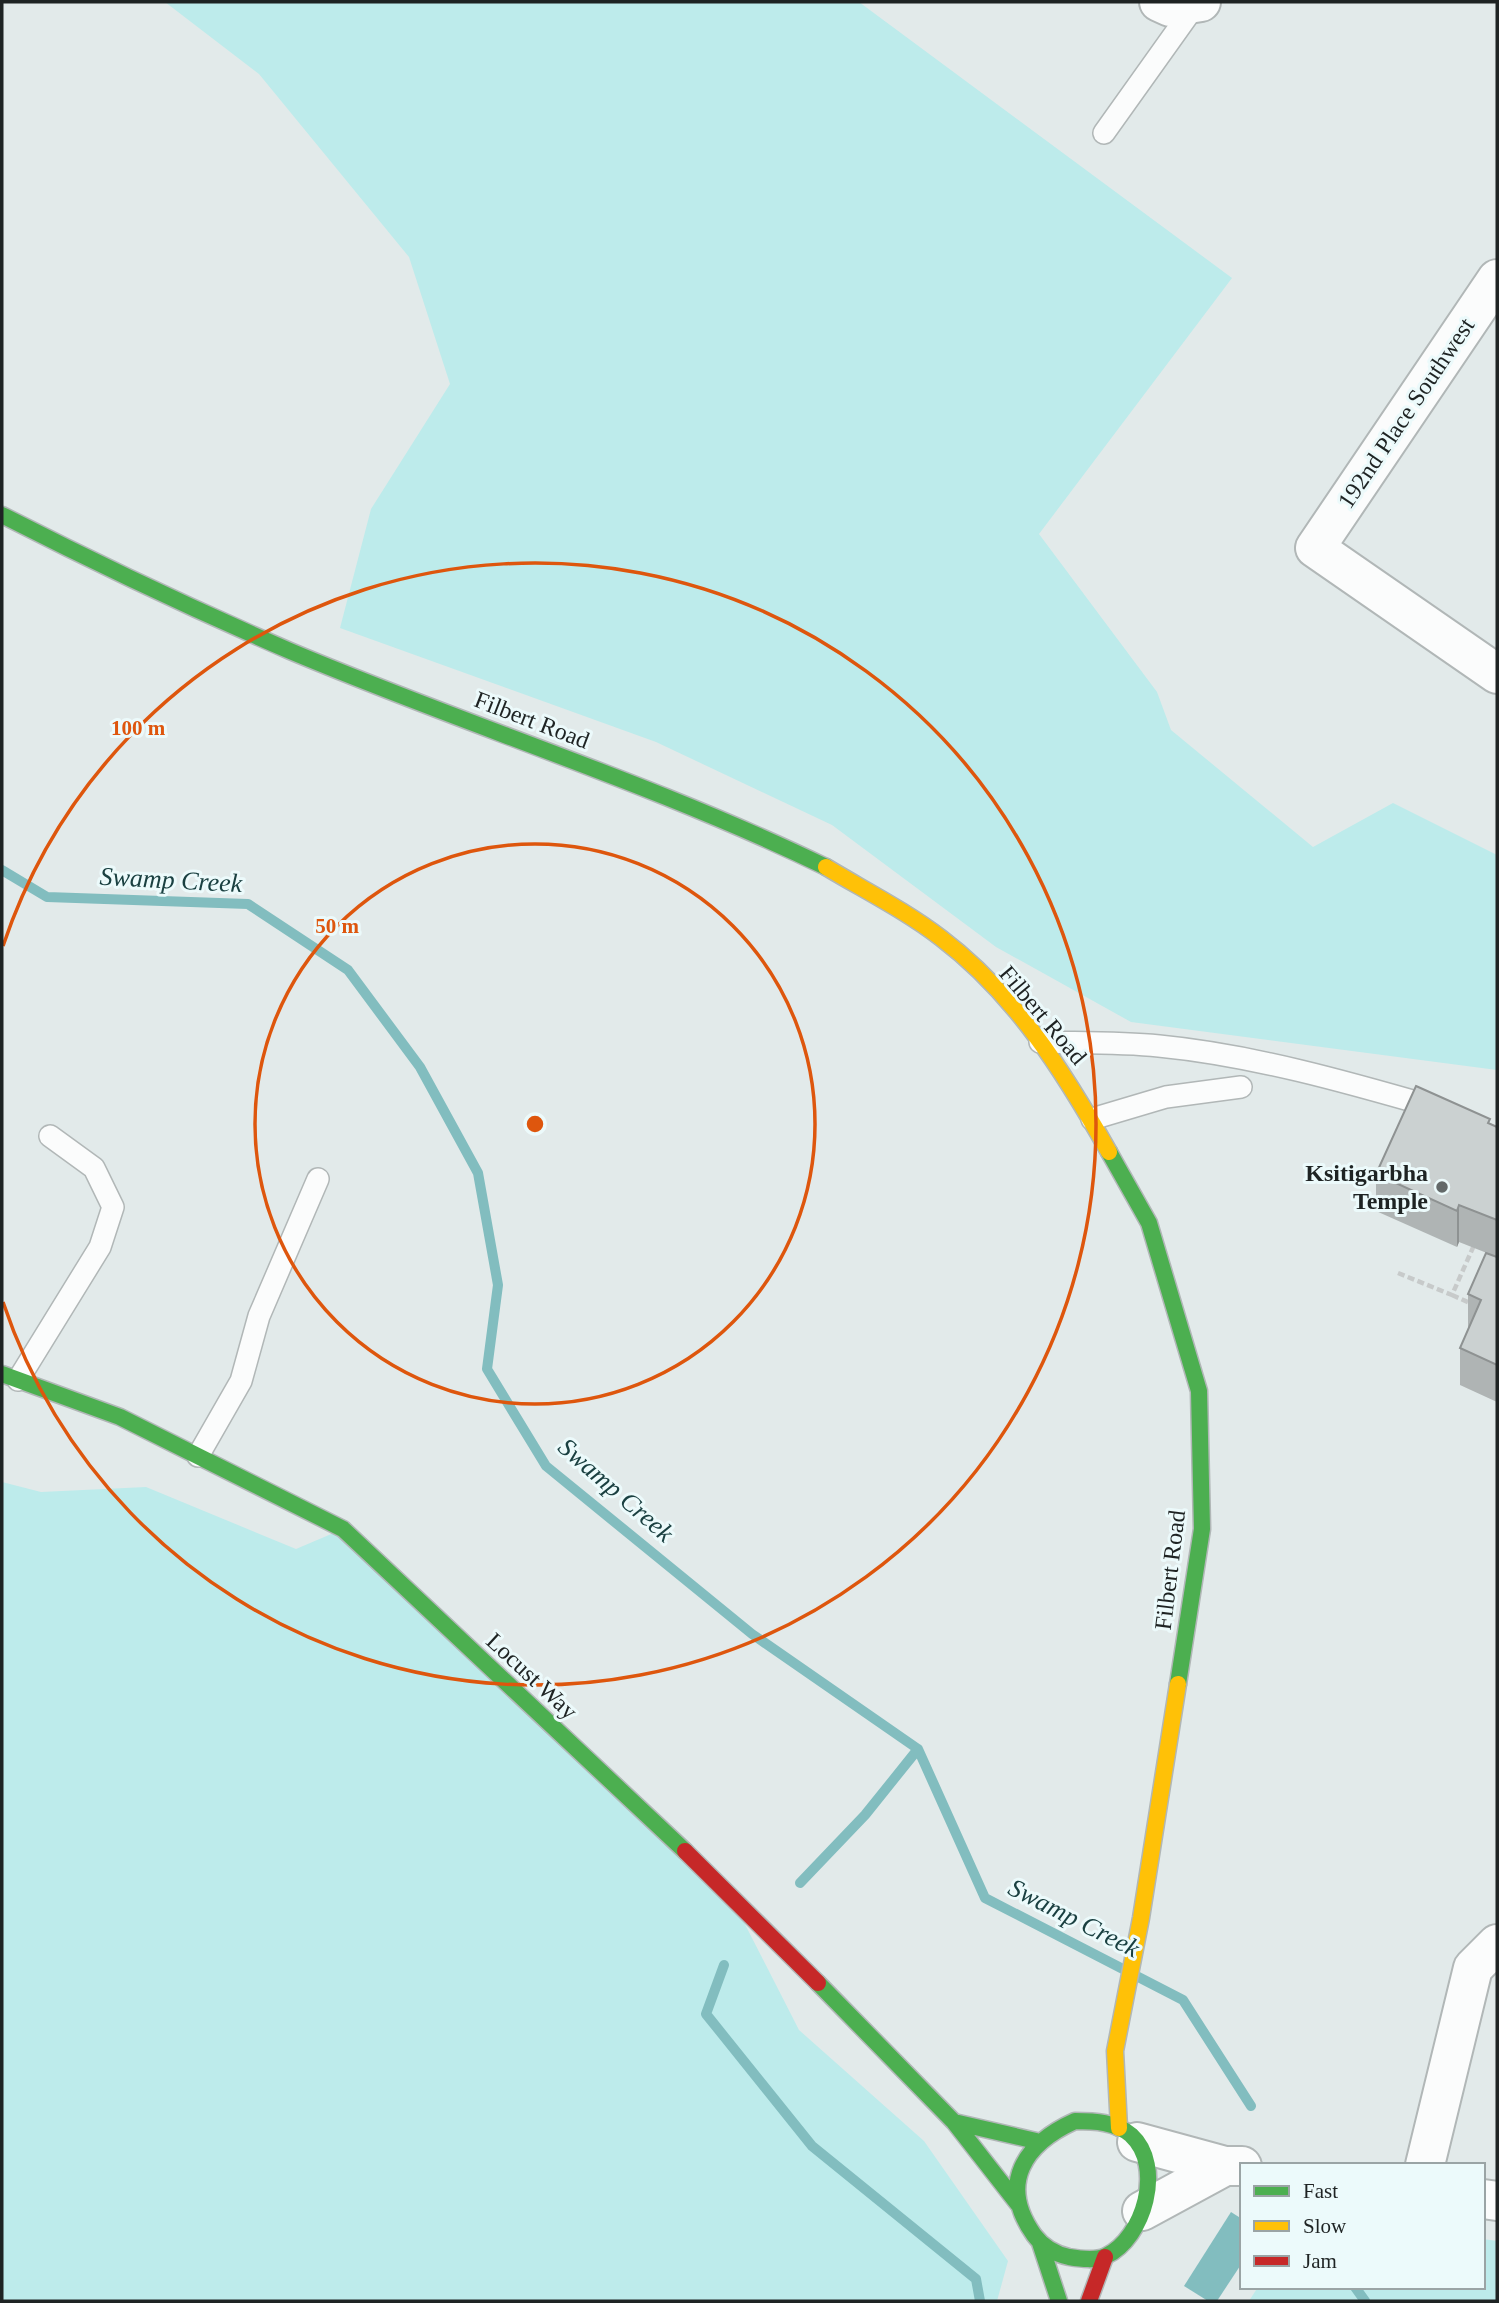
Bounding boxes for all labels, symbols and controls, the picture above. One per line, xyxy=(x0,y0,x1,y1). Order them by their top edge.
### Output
street label: 192nd Place Southwest xyxy=(1333,313,1480,513)
street label: Filbert Road xyxy=(471,686,593,754)
text: 100 m xyxy=(111,716,166,740)
water label: Swamp Creek xyxy=(99,862,243,898)
text: 50 m xyxy=(315,914,359,938)
street label: Filbert Road xyxy=(994,960,1092,1070)
centre of rings xyxy=(523,1112,547,1136)
place label: Ksitigarbha Temple xyxy=(1305,1160,1428,1214)
marker: Ksitigarbha Temple xyxy=(1434,1179,1450,1195)
water label: Swamp Creek xyxy=(553,1432,680,1548)
street label: Filbert Road xyxy=(1150,1509,1190,1631)
street label: Locust Way xyxy=(481,1628,583,1724)
water label: Swamp Creek xyxy=(1004,1873,1145,1964)
legend xyxy=(1240,2163,1485,2289)
text: Fast xyxy=(1303,2179,1338,2203)
text: Slow xyxy=(1303,2214,1347,2238)
text: Jam xyxy=(1303,2249,1337,2273)

